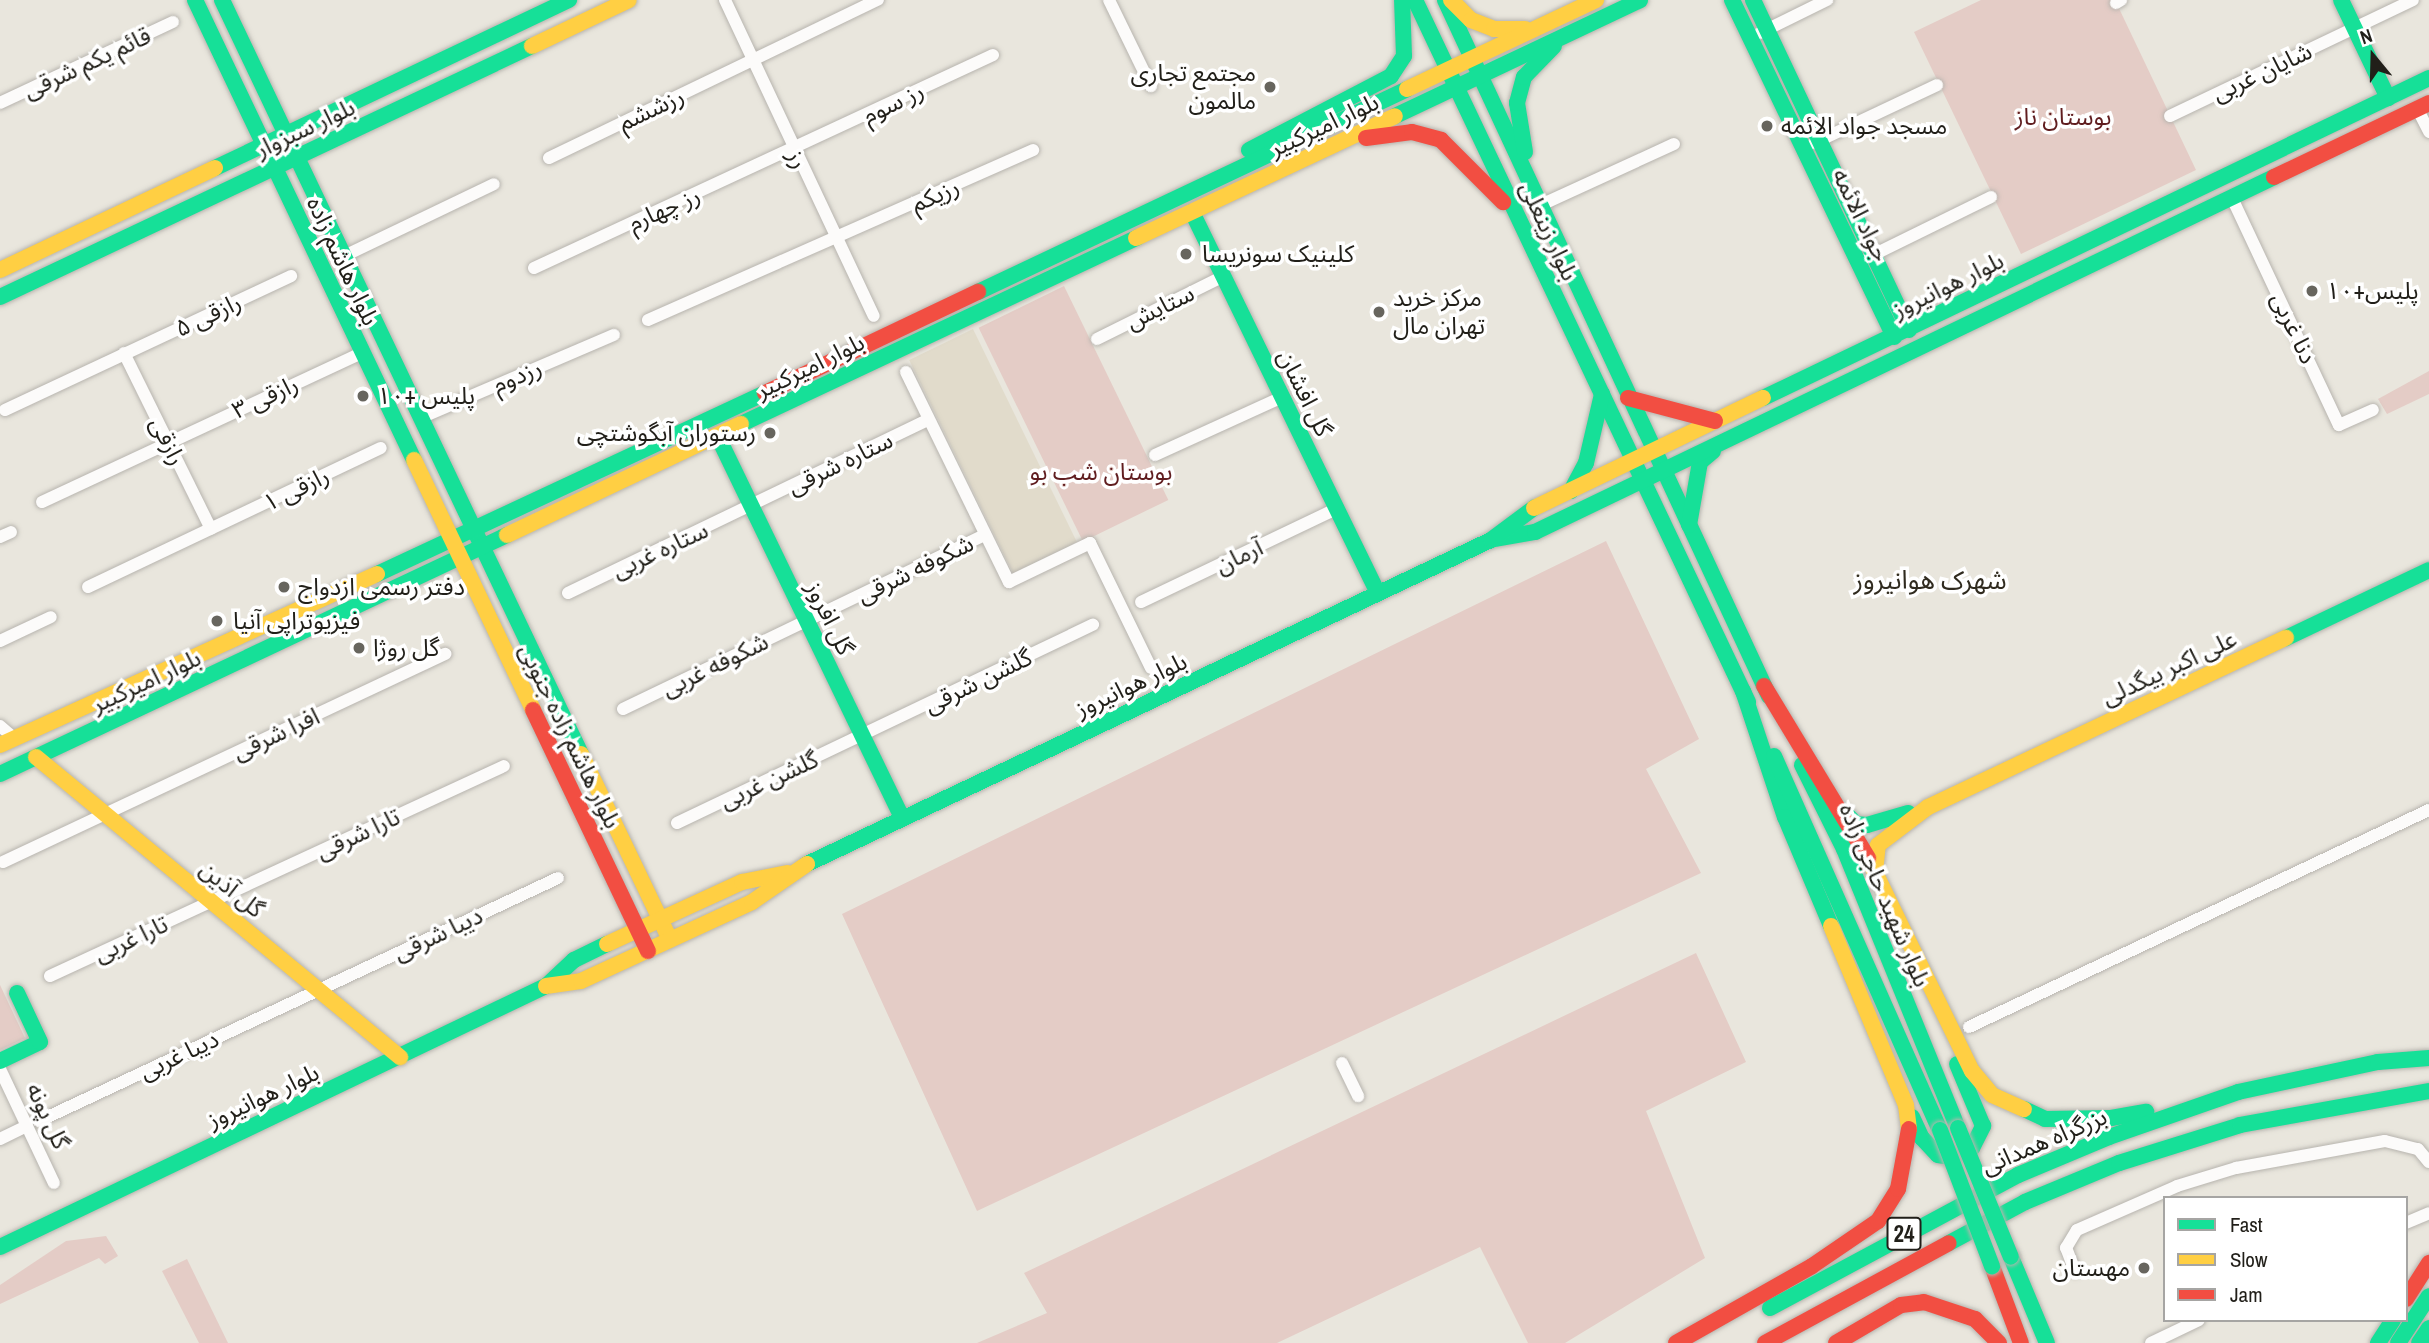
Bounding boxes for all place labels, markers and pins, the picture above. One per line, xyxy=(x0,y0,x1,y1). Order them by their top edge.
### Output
place label: مجتمع تجاری مالمون xyxy=(1131,59,1256,115)
marker: مجتمع تجاری مالمون xyxy=(1262,79,1278,95)
place label: مسجد جواد الائمه xyxy=(1781,112,1947,140)
marker: مسجد جواد الائمه xyxy=(1759,118,1775,134)
place label: کلینیک سونریسا xyxy=(1202,240,1354,268)
marker: کلینیک سونریسا xyxy=(1176,244,1196,264)
place label: پلیس+۱۰ xyxy=(2326,277,2419,305)
marker: پلیس+۱۰ xyxy=(2304,283,2320,299)
place label: مرکز خرید تهران مال xyxy=(1393,284,1485,340)
marker: مرکز خرید تهران مال xyxy=(1371,304,1387,320)
place label: پلیس +۱۰ xyxy=(377,382,475,410)
marker: پلیس +۱۰ xyxy=(355,388,371,404)
place label: رستوران آبگوشتچی xyxy=(577,419,756,447)
marker: رستوران آبگوشتچی xyxy=(762,425,778,441)
place label: دفتر رسمی ازدواج xyxy=(298,573,465,601)
marker: دفتر رسمی ازدواج xyxy=(276,579,292,595)
place label: فیزیوتراپی آنیا xyxy=(233,607,360,635)
marker: فیزیوتراپی آنیا xyxy=(207,611,227,631)
place label: گل روژا xyxy=(373,634,439,662)
marker: گل روژا xyxy=(351,640,367,656)
place label: مهستان xyxy=(2052,1254,2130,1282)
marker: مهستان xyxy=(2136,1260,2152,1276)

